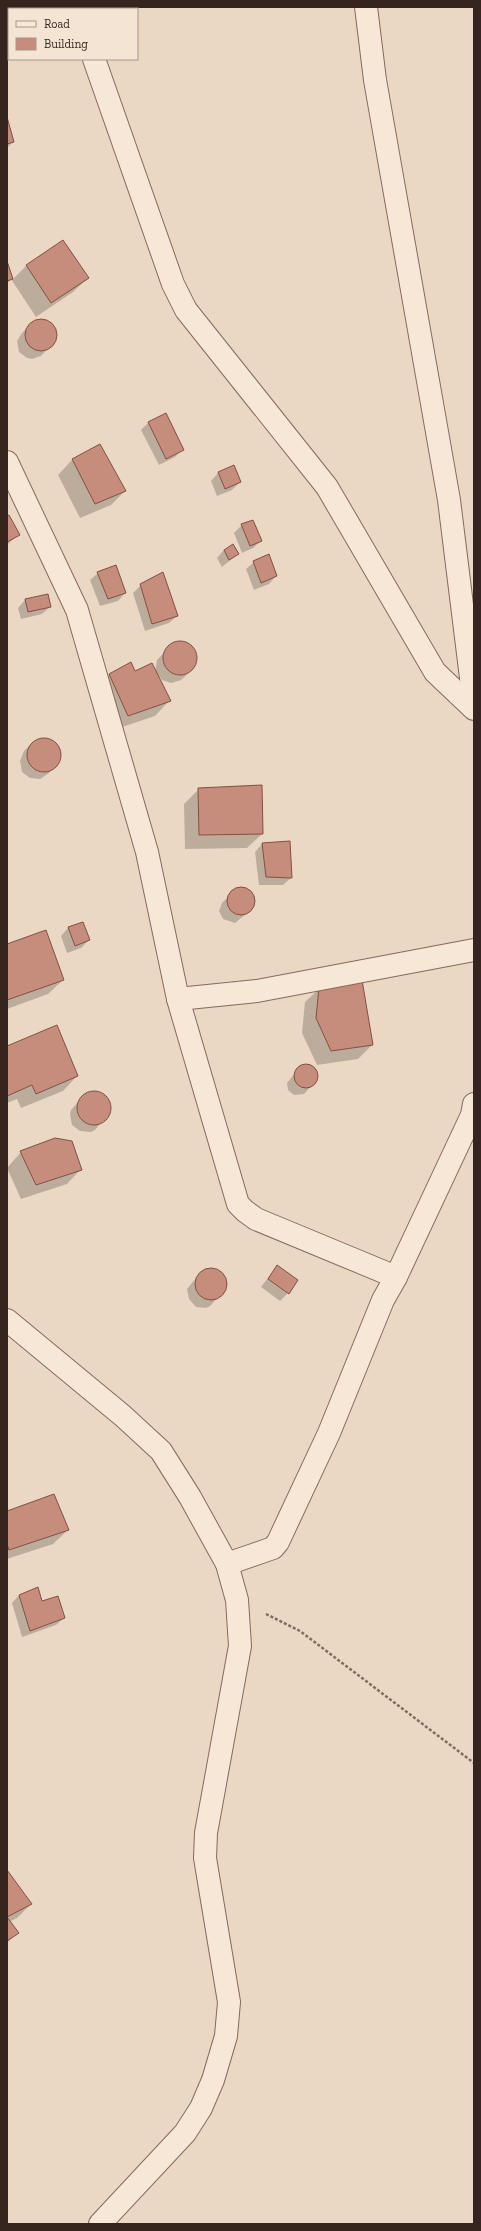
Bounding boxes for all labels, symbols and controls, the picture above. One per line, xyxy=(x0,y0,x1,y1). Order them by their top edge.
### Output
legend xyxy=(8,8,138,60)
text: Road xyxy=(44,17,70,31)
text: Building xyxy=(44,37,88,51)

